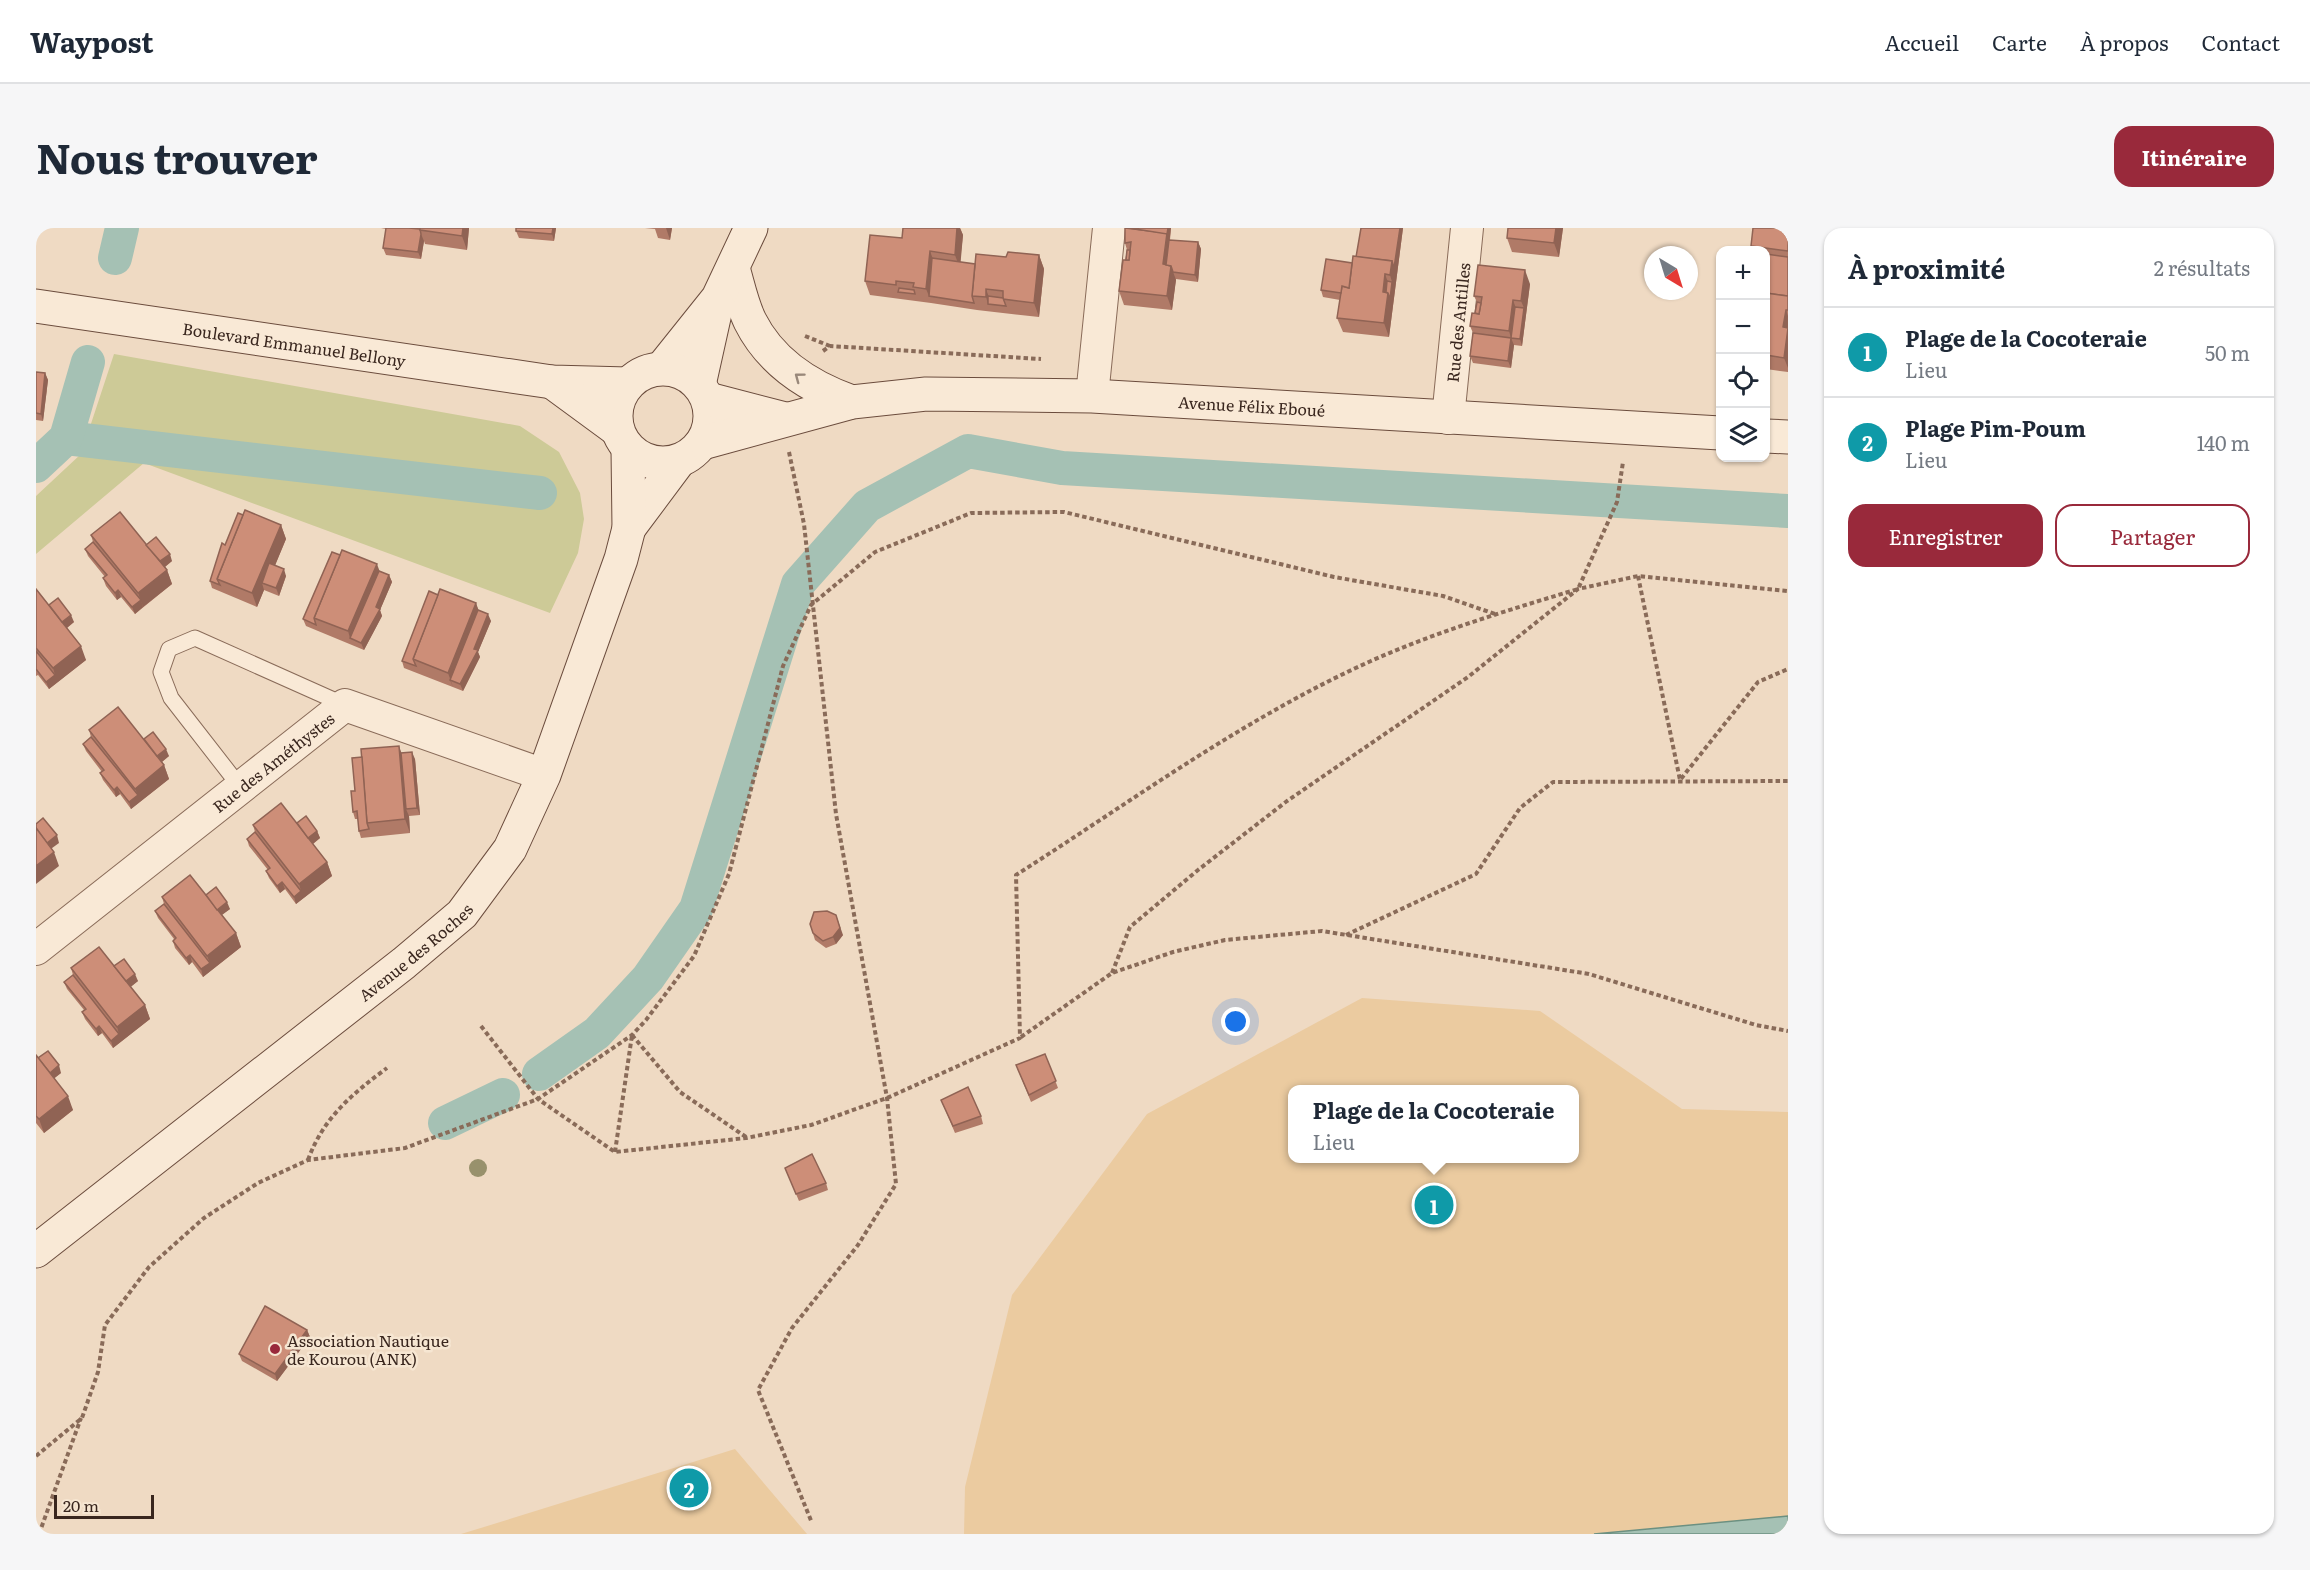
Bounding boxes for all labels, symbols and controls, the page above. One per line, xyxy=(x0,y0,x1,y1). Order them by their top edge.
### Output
text: Waypost xyxy=(30,20,154,62)
text: Accueil xyxy=(1885,26,1959,57)
text: Carte xyxy=(1992,26,2047,57)
text: À propos xyxy=(2080,26,2169,57)
text: Contact xyxy=(2202,26,2280,57)
text: Nous trouver xyxy=(36,125,318,187)
button: Itinéraire xyxy=(2114,126,2274,187)
north arrow xyxy=(1644,246,1698,300)
map controls xyxy=(1716,246,1770,462)
button: + xyxy=(1716,246,1770,300)
text: À proximité xyxy=(1848,248,2005,287)
text: 2 résultats xyxy=(2154,252,2250,282)
street label: Rue des Antilles xyxy=(1440,262,1475,383)
button: − xyxy=(1716,300,1770,354)
street label: Boulevard Emmanuel Bellony xyxy=(181,316,408,372)
text: Plage de la Cocoteraie xyxy=(1905,321,2147,354)
text: 1 xyxy=(1863,337,1872,367)
text: 50 m xyxy=(2205,337,2250,367)
button: locate xyxy=(1716,354,1770,408)
text: Lieu xyxy=(1905,354,1947,384)
one-way arrow xyxy=(795,373,806,384)
street label: Avenue Félix Eboué xyxy=(1178,389,1326,422)
button: layers xyxy=(1716,408,1770,462)
text: Plage Pim-Poum xyxy=(1905,411,2086,444)
text: 2 xyxy=(1862,427,1873,457)
text: 140 m xyxy=(2197,427,2250,457)
text: Lieu xyxy=(1905,444,1947,474)
button: Enregistrer xyxy=(1848,504,2043,567)
button: Partager xyxy=(2055,504,2250,567)
street label: Rue des Améthystes xyxy=(207,706,339,818)
street label: Avenue des Roches xyxy=(353,898,478,1006)
your location xyxy=(1221,1007,1250,1036)
popup xyxy=(1288,1085,1579,1163)
text: Plage de la Cocoteraie xyxy=(1313,1093,1555,1126)
text: Lieu xyxy=(1313,1126,1355,1156)
pin: 1 xyxy=(1414,1182,1454,1228)
place label: Association Nautique de Kourou (ANK) xyxy=(287,1328,449,1370)
marker: Association Nautique de Kourou (ANK) xyxy=(268,1342,282,1356)
pin: 2 xyxy=(670,1466,708,1510)
scale bar xyxy=(54,1492,154,1520)
text: 20 m xyxy=(63,1493,99,1517)

